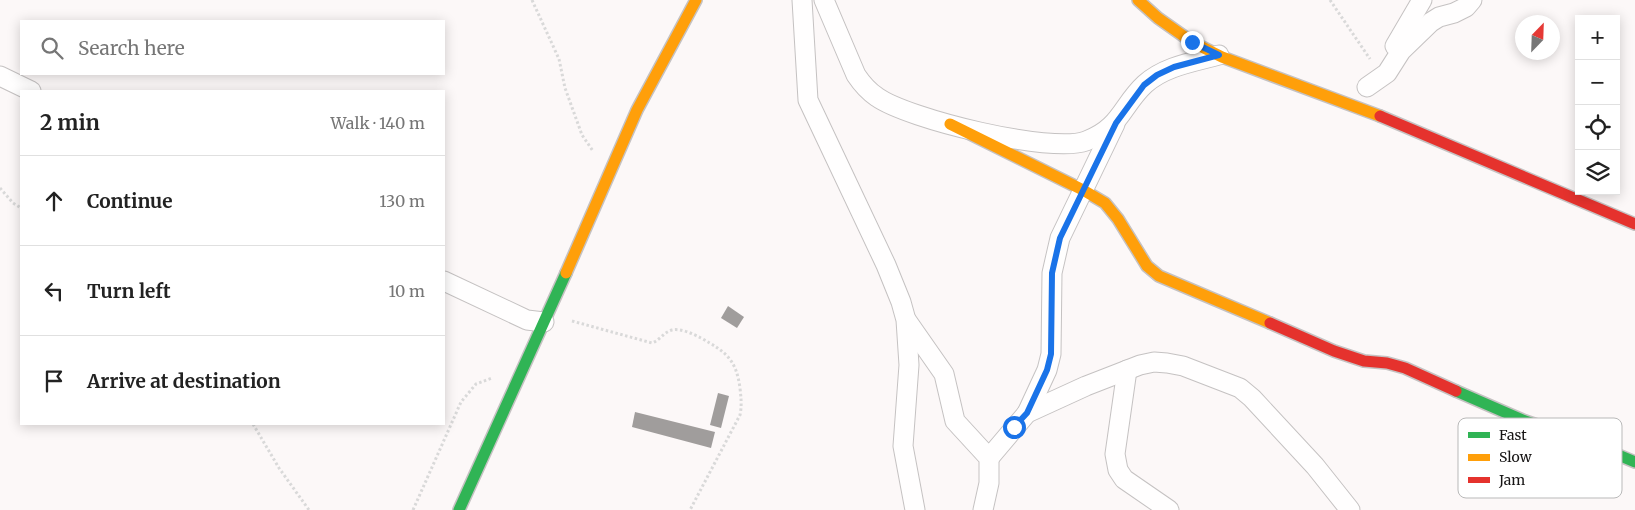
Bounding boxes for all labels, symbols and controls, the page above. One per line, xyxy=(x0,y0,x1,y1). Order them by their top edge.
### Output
north arrow xyxy=(1515,15,1560,60)
map controls xyxy=(1575,15,1620,195)
button: + xyxy=(1575,15,1620,60)
search box xyxy=(20,20,445,75)
route end xyxy=(1181,31,1204,54)
icon: search xyxy=(38,34,66,62)
text: Search here xyxy=(78,36,185,60)
button: − xyxy=(1575,60,1620,105)
button: locate xyxy=(1575,105,1620,150)
text: 2 min xyxy=(40,109,100,136)
text: Walk · 140 m xyxy=(331,113,425,133)
button: layers xyxy=(1575,150,1620,195)
icon: ahead xyxy=(40,187,68,215)
text: Continue xyxy=(87,189,173,213)
text: 130 m xyxy=(379,191,425,211)
icon: left xyxy=(40,277,68,305)
text: Turn left xyxy=(87,279,171,303)
text: 10 m xyxy=(388,281,425,301)
icon: arrive xyxy=(40,367,68,395)
text: Arrive at destination xyxy=(87,369,281,393)
route start xyxy=(1003,416,1026,439)
legend xyxy=(1458,418,1622,498)
text: Fast xyxy=(1499,426,1527,444)
text: Slow xyxy=(1499,448,1532,466)
text: Jam xyxy=(1498,471,1525,489)

